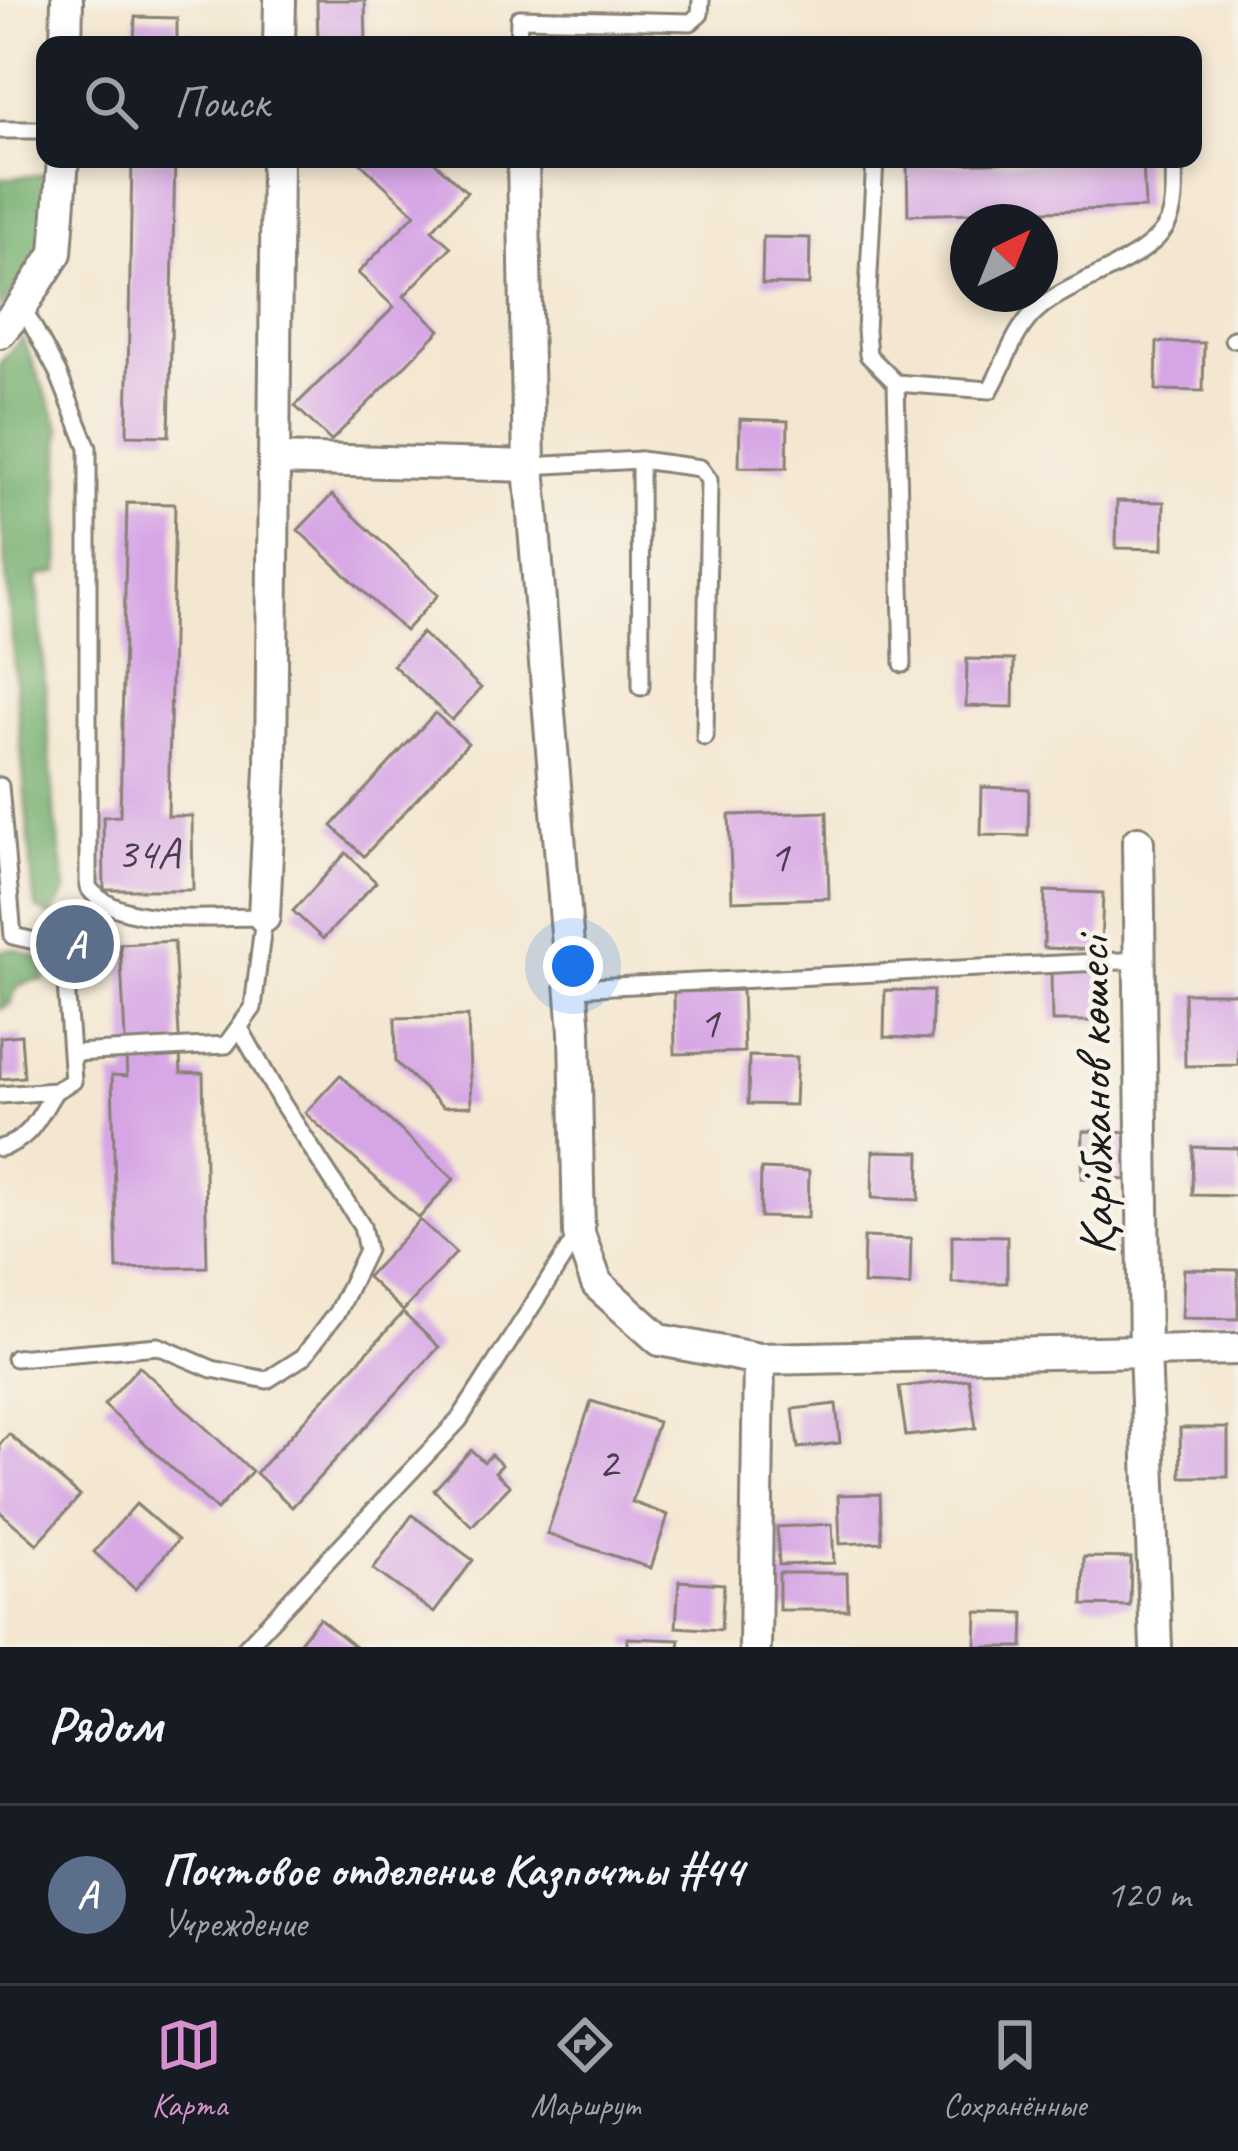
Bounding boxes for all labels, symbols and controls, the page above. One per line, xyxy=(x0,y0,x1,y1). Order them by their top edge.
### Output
search box xyxy=(36,36,1202,168)
icon: search xyxy=(78,69,144,135)
text: Поиск xyxy=(174,74,269,131)
north arrow xyxy=(950,204,1058,312)
house number: 34А xyxy=(116,825,182,882)
house number: 1 xyxy=(769,828,792,885)
pin: A xyxy=(36,899,114,989)
street label: Қарібжанов көшесі xyxy=(1059,931,1129,1256)
your location xyxy=(543,936,603,996)
house number: 1 xyxy=(699,994,722,1051)
house number: 2 xyxy=(598,1434,622,1491)
text: Рядом xyxy=(48,1693,162,1757)
text: Почтовое отделение Казпочты #44 xyxy=(162,1842,743,1899)
text: A xyxy=(77,1870,97,1919)
text: 120 m xyxy=(1106,1870,1190,1919)
text: Учреждение xyxy=(162,1899,307,1948)
tab: Карта xyxy=(152,2012,227,2126)
tab: Маршрут xyxy=(531,2012,640,2126)
tab: Сохранённые xyxy=(943,2012,1086,2126)

